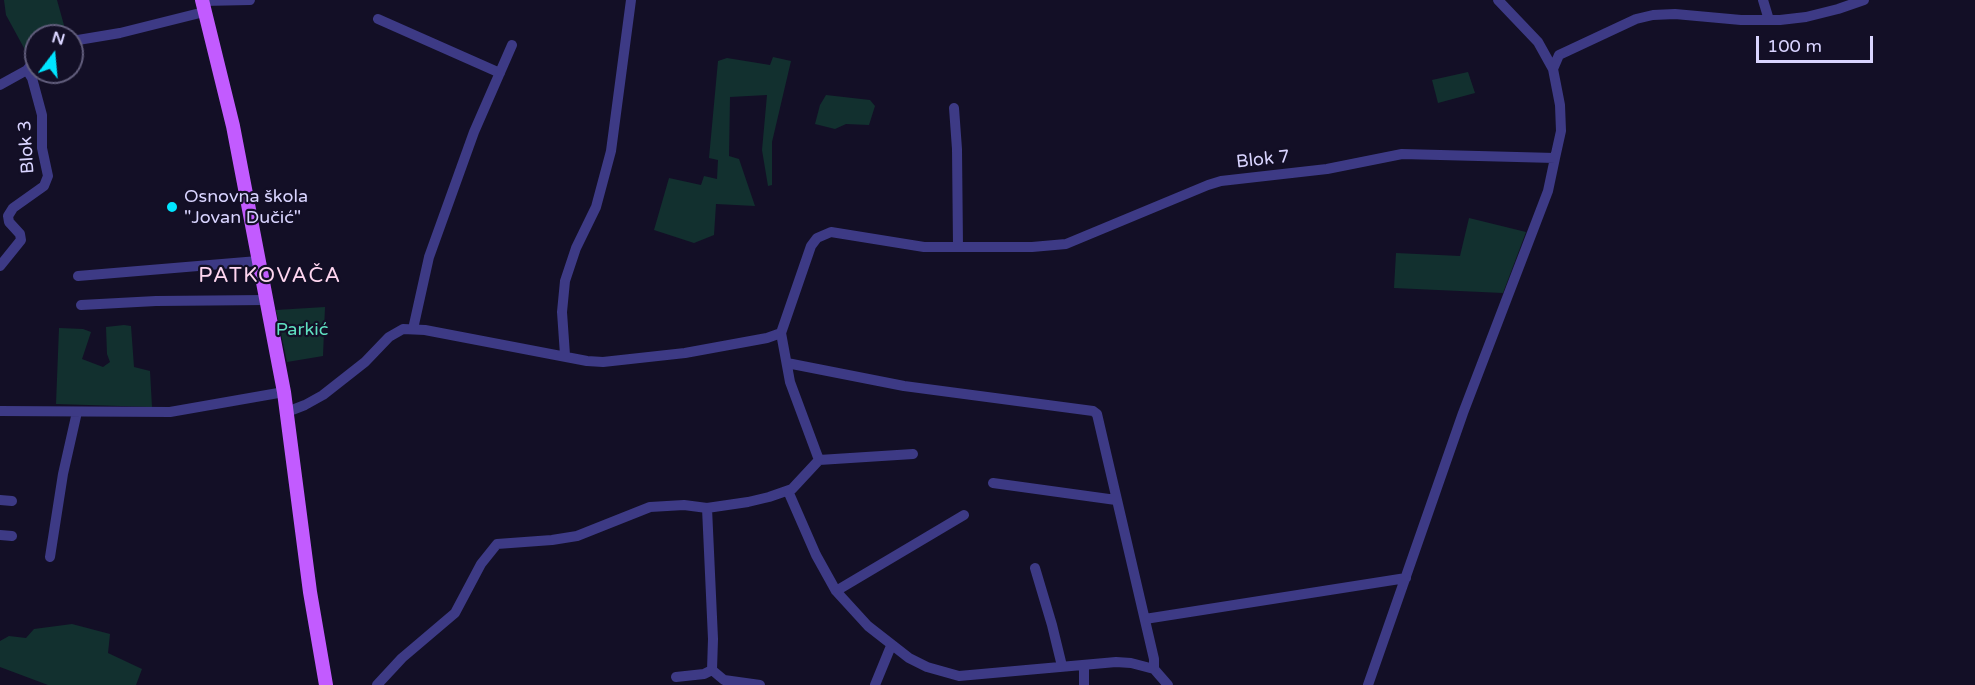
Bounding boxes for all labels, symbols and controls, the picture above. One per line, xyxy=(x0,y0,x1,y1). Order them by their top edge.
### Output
north arrow xyxy=(24,24,84,84)
scale bar xyxy=(1759,24,1876,62)
text: N xyxy=(49,27,67,50)
text: 100 m xyxy=(1767,35,1822,57)
street label: Blok 3 xyxy=(14,120,40,174)
street label: Blok 7 xyxy=(1235,146,1291,174)
place label: Osnovna škola "Jovan Dučić" xyxy=(184,186,308,228)
marker: Osnovna škola "Jovan Dučić" xyxy=(165,200,179,214)
district label: PATKOVAČA xyxy=(198,263,342,289)
park label: Parkić xyxy=(276,319,328,341)

